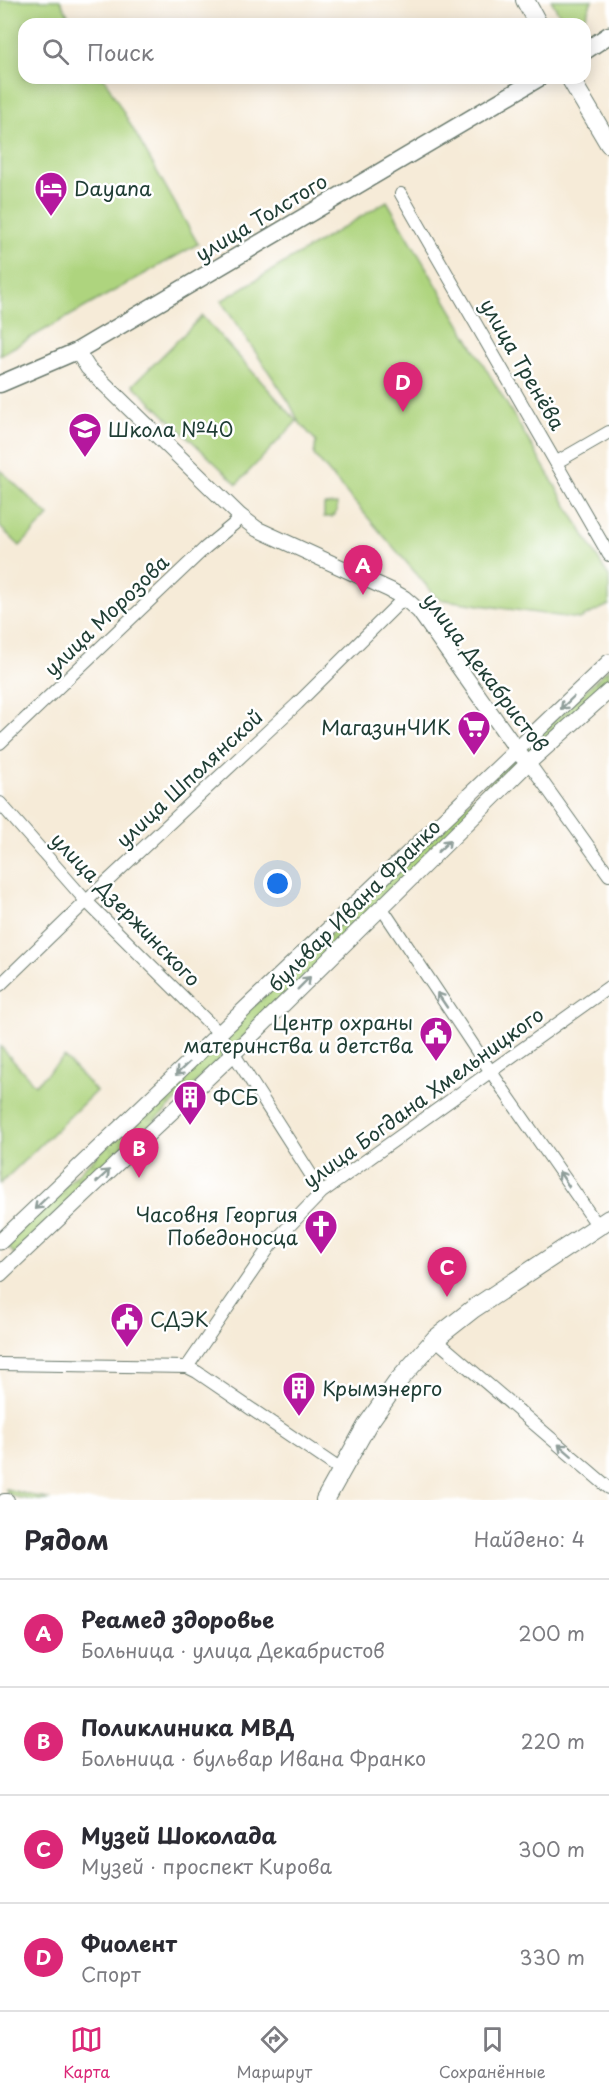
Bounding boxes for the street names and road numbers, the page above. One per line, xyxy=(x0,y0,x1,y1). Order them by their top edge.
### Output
street label: улица Толстого xyxy=(189,166,333,268)
street label: улица Тренёва xyxy=(473,293,573,436)
street label: улица Морозова xyxy=(37,547,176,683)
street label: улица Декабристов xyxy=(416,586,556,758)
street label: улица Шполянской xyxy=(109,702,269,854)
street label: бульвар Ивана Франко xyxy=(261,812,447,998)
street label: улица Дзержинского xyxy=(44,825,208,993)
street label: улица Богдана Хмельницкого xyxy=(296,999,550,1195)

